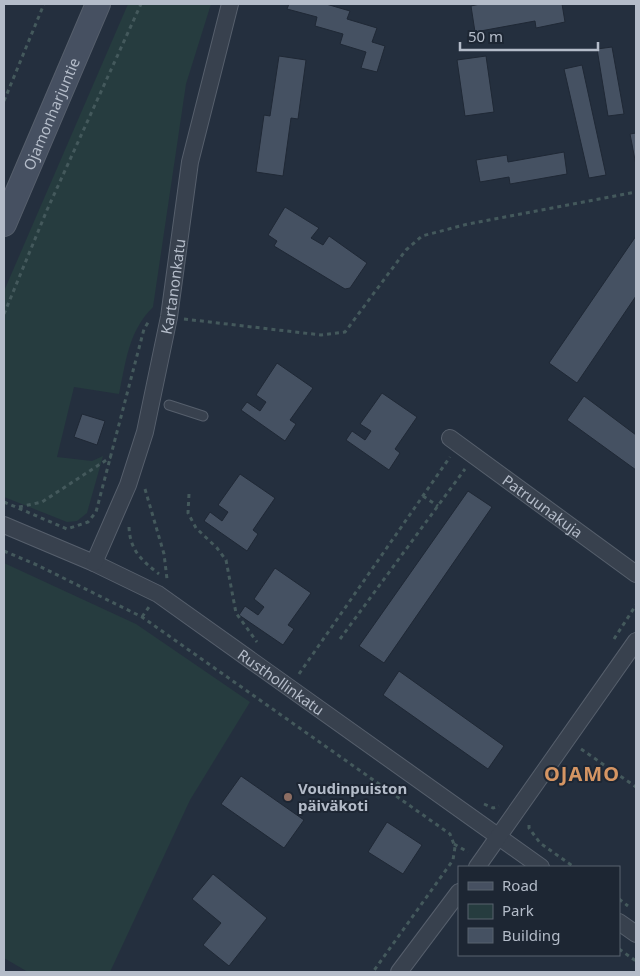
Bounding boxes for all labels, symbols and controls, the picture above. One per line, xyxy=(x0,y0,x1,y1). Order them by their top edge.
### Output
scale bar xyxy=(460,20,598,52)
text: 50 m xyxy=(468,26,503,46)
street label: Ojamonharjuntie xyxy=(18,54,84,173)
street label: Kartanonkatu xyxy=(156,237,190,336)
street label: Patruunakuja xyxy=(499,470,587,542)
street label: Rusthollinkatu xyxy=(234,644,328,719)
district label: OJAMO xyxy=(544,760,620,787)
place label: Voudinpuiston päiväkoti xyxy=(298,778,407,815)
marker: Voudinpuiston päiväkoti xyxy=(282,791,294,803)
legend xyxy=(458,866,620,956)
text: Road xyxy=(502,875,538,895)
text: Park xyxy=(502,900,534,920)
text: Building xyxy=(502,925,560,945)

